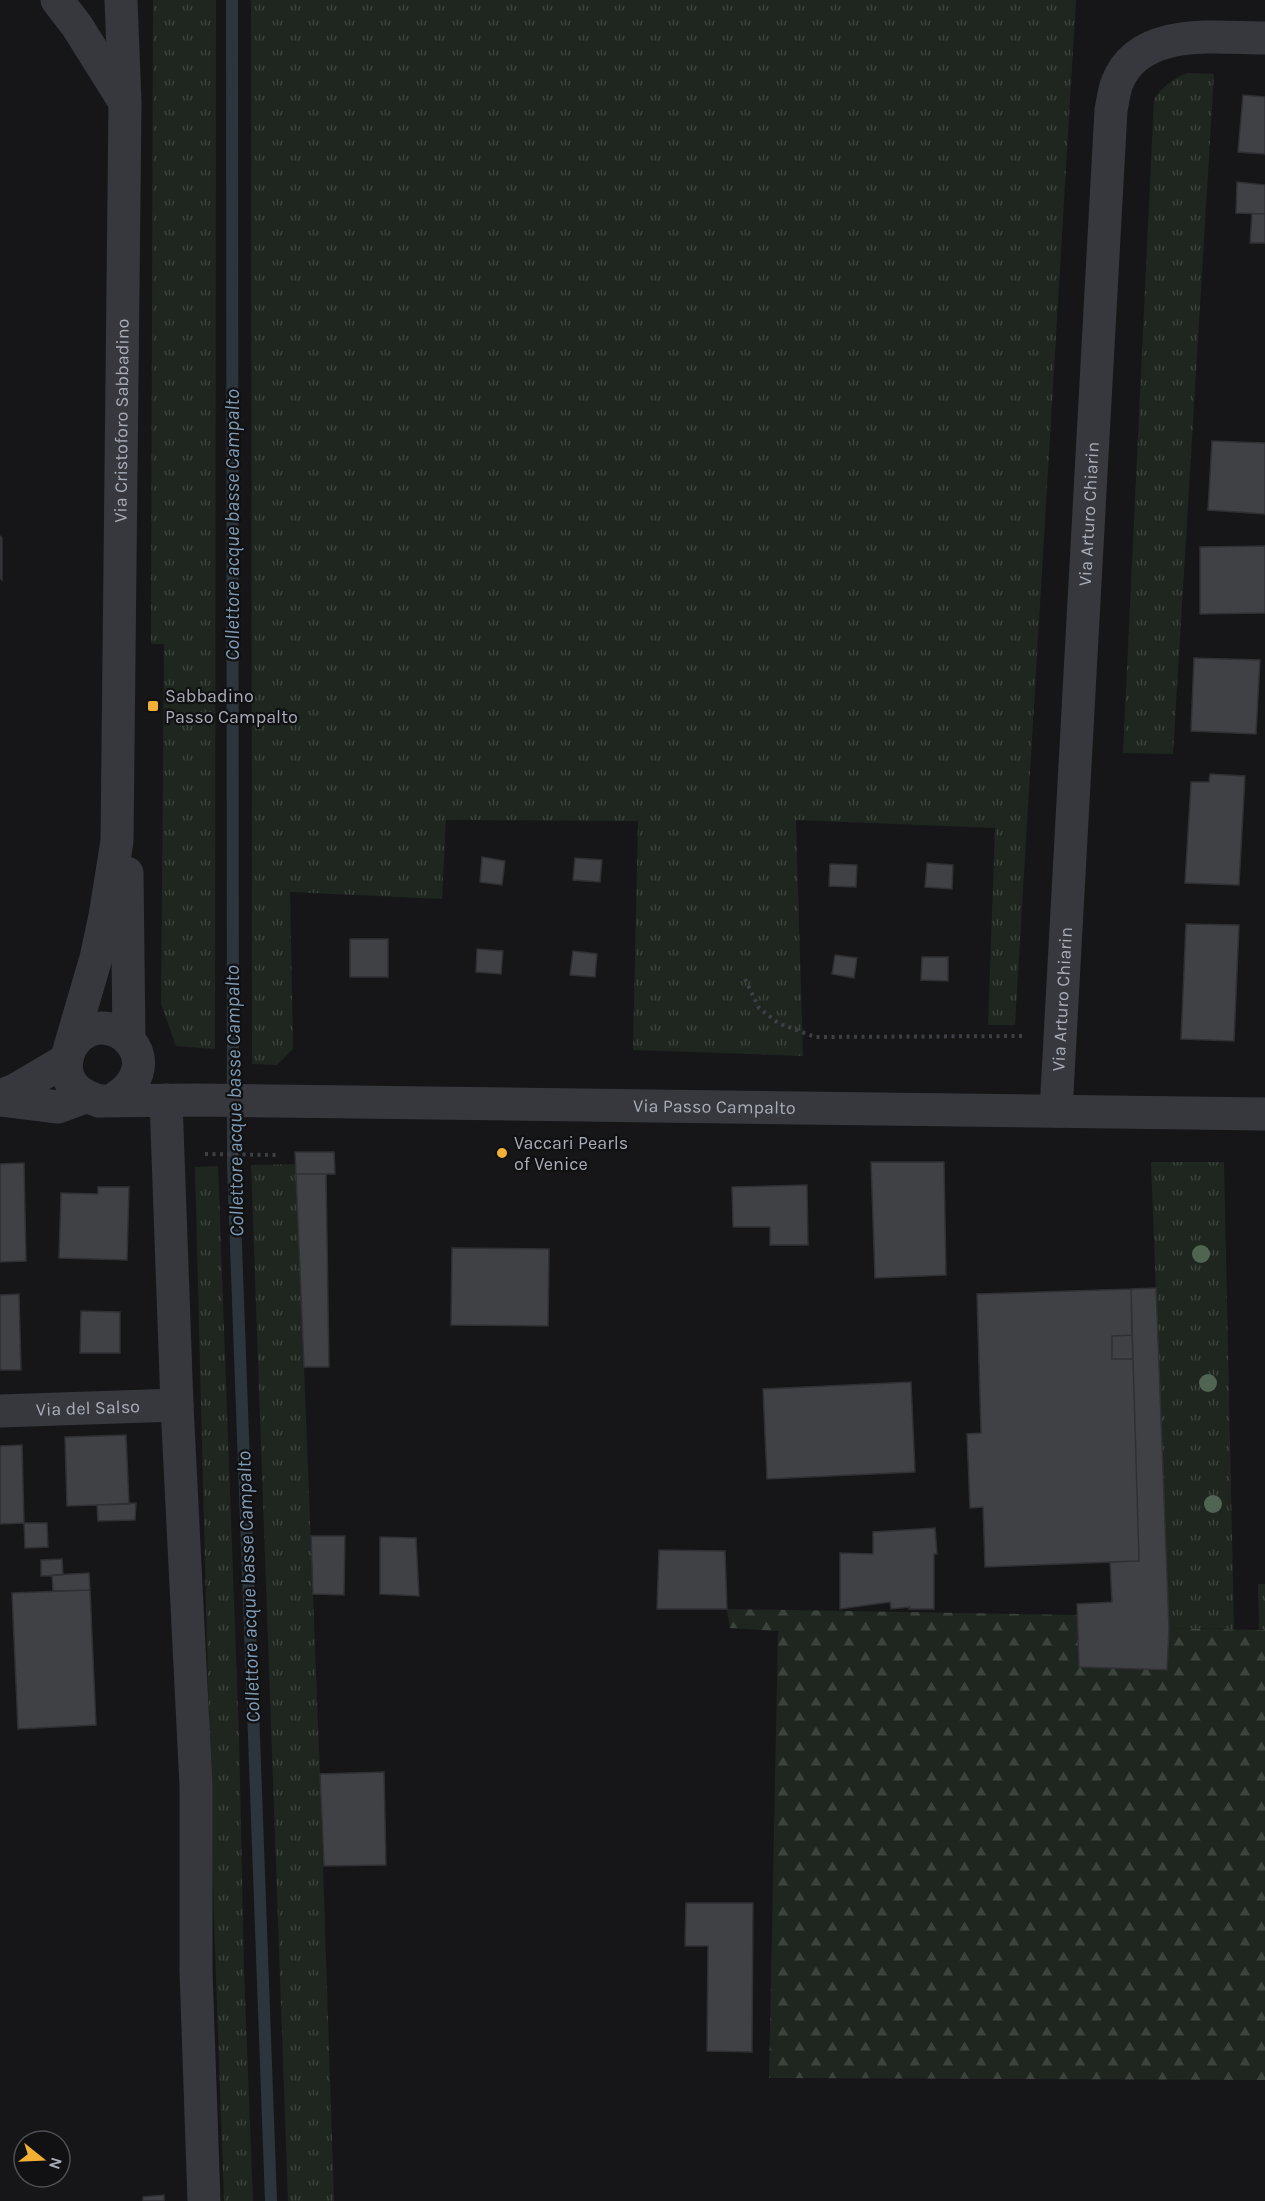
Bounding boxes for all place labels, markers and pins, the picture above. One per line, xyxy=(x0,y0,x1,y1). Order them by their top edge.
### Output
place label: Sabbadino Passo Campalto xyxy=(165,685,298,728)
marker: Sabbadino Passo Campalto xyxy=(146,699,160,713)
place label: Vaccari Pearls of Venice xyxy=(514,1132,628,1175)
marker: Vaccari Pearls of Venice xyxy=(495,1146,509,1160)

